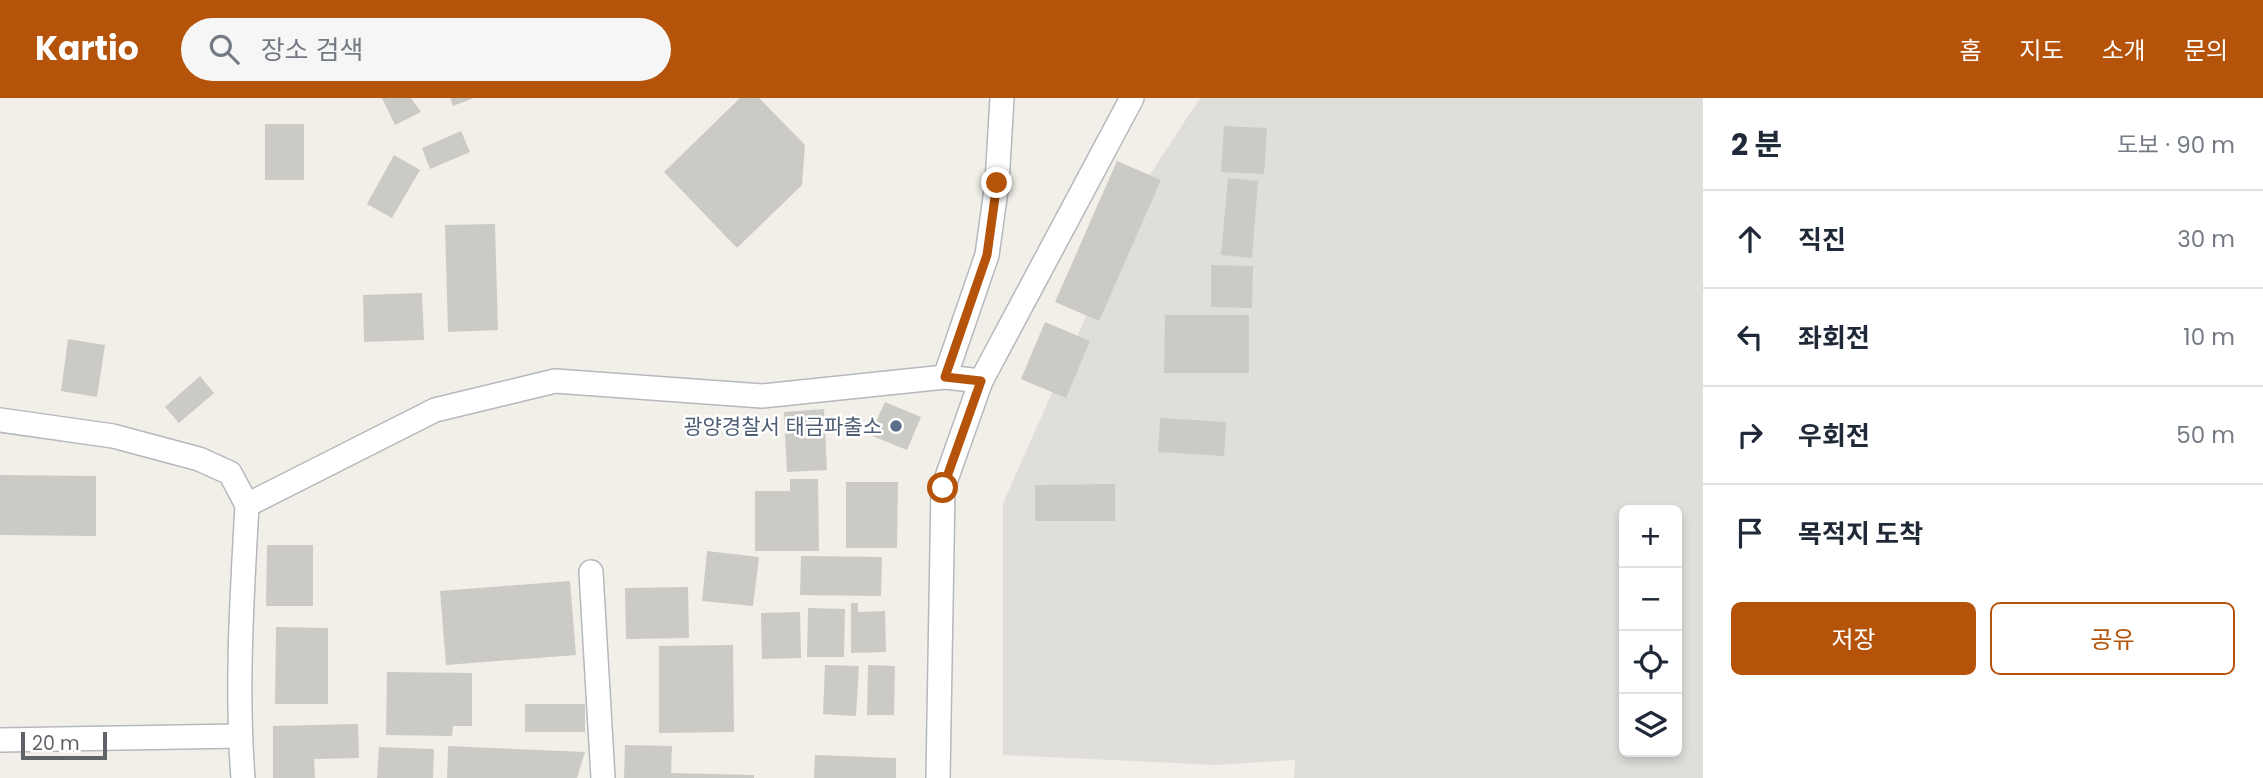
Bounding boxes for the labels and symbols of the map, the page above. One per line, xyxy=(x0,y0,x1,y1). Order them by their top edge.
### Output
route end xyxy=(981,167,1012,198)
place label: 광양경찰서 태금파출소 xyxy=(683,412,882,441)
marker: 광양경찰서 태금파출소 xyxy=(888,418,904,434)
route start xyxy=(927,472,958,503)
scale bar xyxy=(21,729,107,761)

